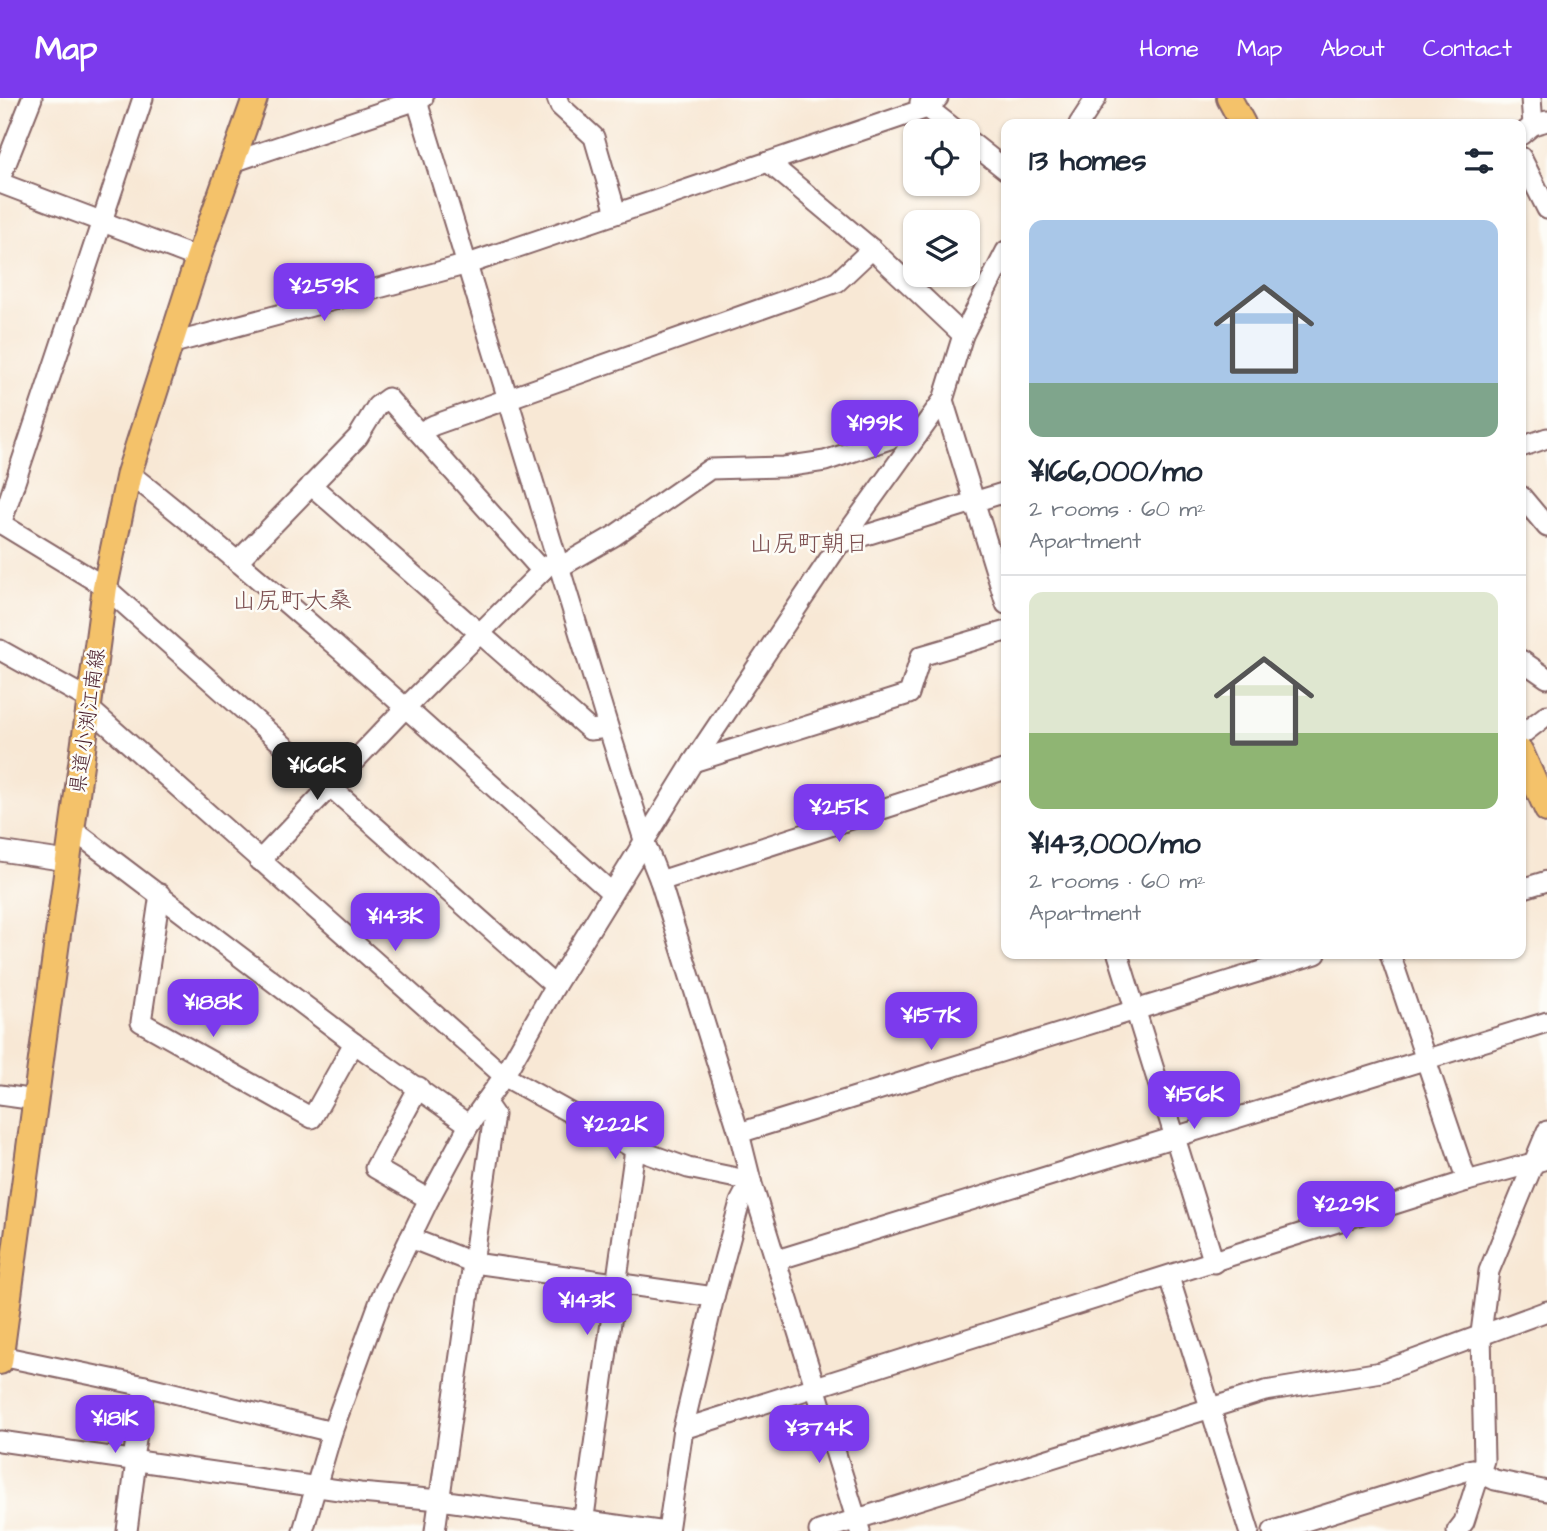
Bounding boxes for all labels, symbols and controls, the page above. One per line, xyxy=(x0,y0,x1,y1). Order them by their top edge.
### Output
text: Map xyxy=(35,26,97,72)
text: Home xyxy=(1139,32,1199,66)
text: Map xyxy=(1237,32,1282,66)
text: About xyxy=(1320,32,1385,66)
text: Contact xyxy=(1423,32,1512,66)
map controls xyxy=(903,119,980,287)
button: locate xyxy=(903,119,980,196)
text: 13 homes xyxy=(1029,140,1146,182)
icon: filters xyxy=(1460,142,1498,180)
button: layers xyxy=(903,210,980,287)
pin: ¥259K xyxy=(275,264,373,323)
icon: home xyxy=(1201,266,1327,392)
text: ¥259K xyxy=(290,270,358,302)
pin: ¥199K xyxy=(826,400,924,460)
text: ¥199K xyxy=(847,407,903,439)
text: ¥166,000/mo xyxy=(1029,451,1202,493)
text: 2 rooms · 60 m² xyxy=(1029,493,1206,525)
text: Apartment xyxy=(1029,525,1141,557)
district label: 山尻町朝日 xyxy=(749,527,869,561)
district label: 山尻町大桑 xyxy=(232,584,352,618)
icon: home xyxy=(1201,638,1327,764)
street label: 県道小渕江南線 xyxy=(63,646,112,796)
pin: ¥166K xyxy=(268,742,366,802)
text: ¥166K xyxy=(288,749,346,781)
pin: ¥215K xyxy=(790,784,888,844)
text: ¥215K xyxy=(810,791,868,823)
text: ¥143,000/mo xyxy=(1029,823,1201,865)
text: 2 rooms · 60 m² xyxy=(1029,865,1206,897)
pin: ¥143K xyxy=(346,894,444,953)
text: Apartment xyxy=(1029,897,1141,929)
text: ¥143K xyxy=(367,900,423,932)
pin: ¥188K xyxy=(164,979,262,1039)
text: ¥188K xyxy=(184,986,242,1018)
pin: ¥157K xyxy=(882,992,980,1052)
text: ¥157K xyxy=(901,999,961,1031)
pin: ¥156K xyxy=(1145,1072,1243,1131)
text: ¥156K xyxy=(1164,1078,1224,1110)
pin: ¥222K xyxy=(566,1102,664,1161)
text: ¥222K xyxy=(582,1108,648,1140)
pin: ¥229K xyxy=(1297,1182,1395,1241)
text: ¥229K xyxy=(1313,1188,1379,1220)
pin: ¥143K xyxy=(538,1278,636,1337)
text: ¥143K xyxy=(559,1284,615,1316)
pin: ¥181K xyxy=(66,1396,164,1455)
text: ¥181K xyxy=(91,1402,139,1434)
pin: ¥374K xyxy=(770,1406,868,1465)
text: ¥374K xyxy=(785,1412,853,1444)

